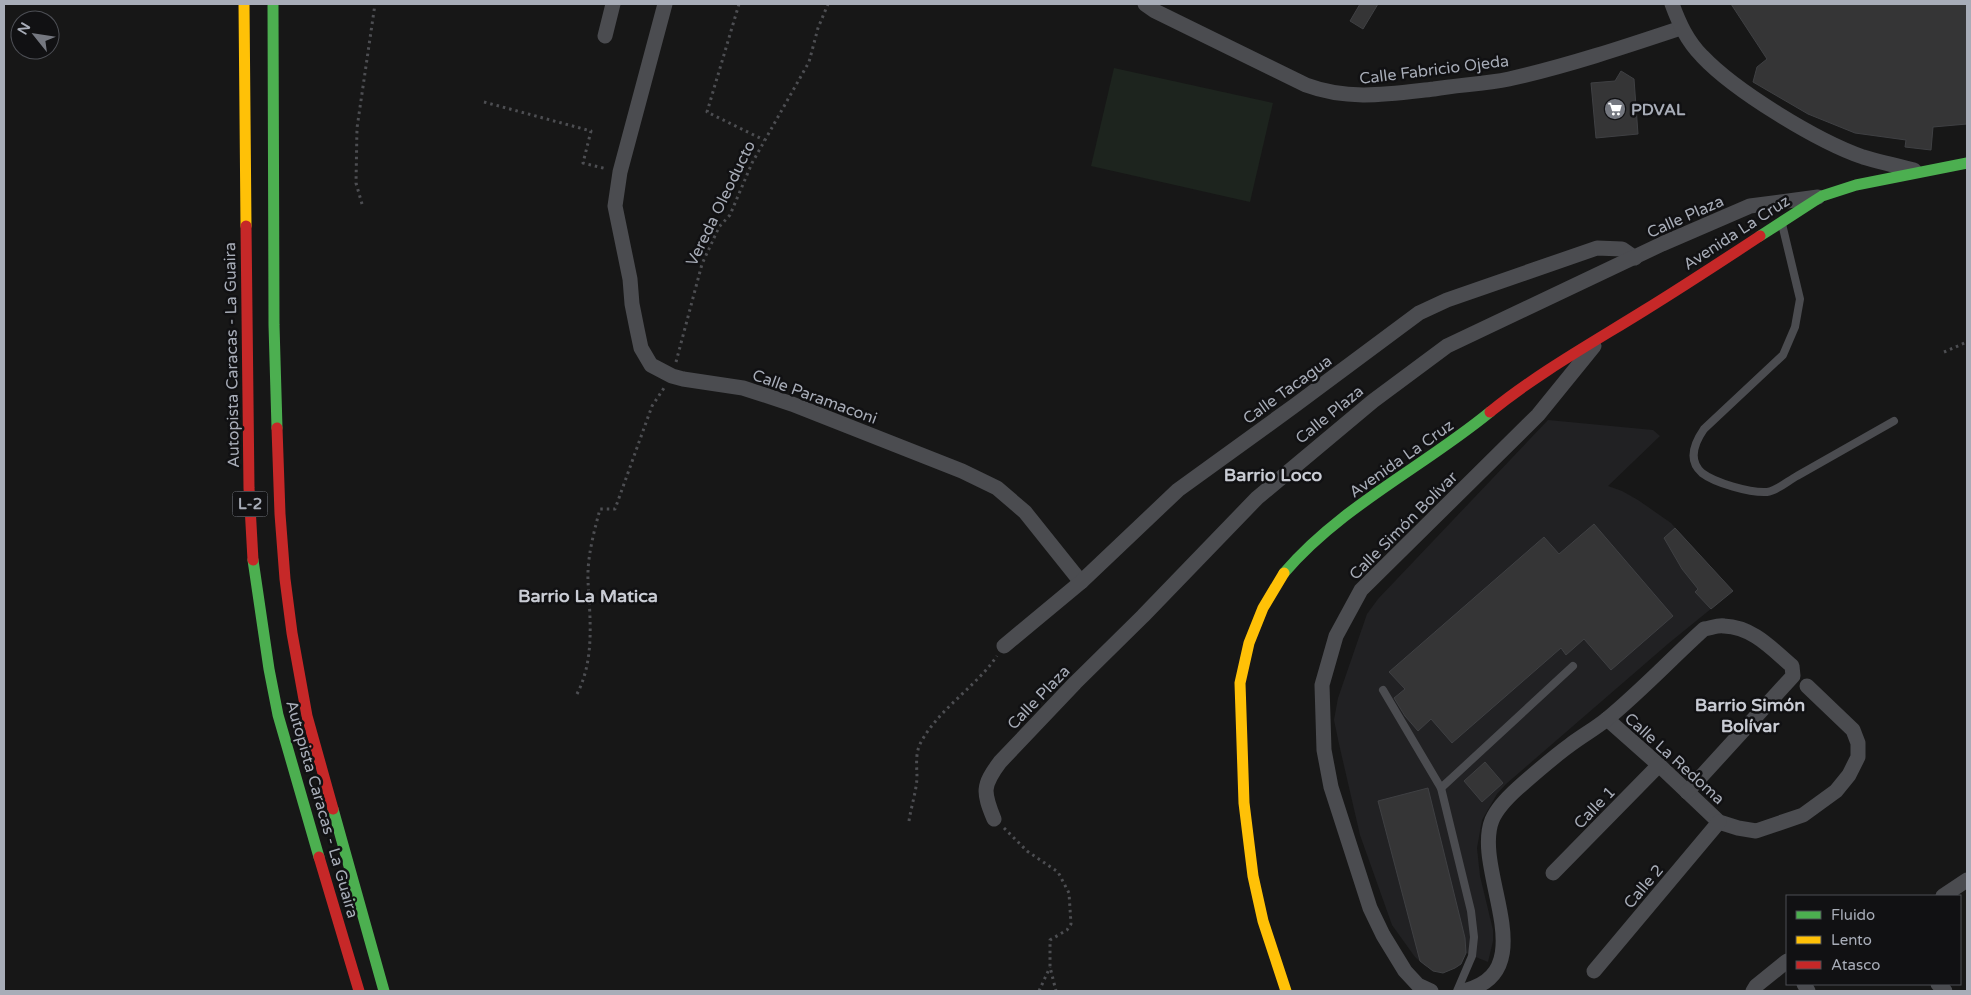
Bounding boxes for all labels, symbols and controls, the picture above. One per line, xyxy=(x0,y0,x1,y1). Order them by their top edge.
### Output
north arrow xyxy=(10,10,60,60)
text: N xyxy=(14,20,34,38)
street label: Calle Fabricio Ojeda xyxy=(1358,51,1510,89)
supermarket icon: PDVAL xyxy=(1603,97,1627,121)
place label: PDVAL xyxy=(1631,100,1686,120)
street label: Vereda Oleoducto xyxy=(682,137,760,269)
street label: Calle Plaza xyxy=(1644,191,1727,243)
street label: Avenida La Cruz xyxy=(1680,191,1794,275)
street label: Autopista Caracas - La Guaira xyxy=(220,242,244,468)
street label: Calle Tacagua xyxy=(1239,351,1336,429)
street label: Calle Paramaconi xyxy=(750,365,880,429)
street label: Calle Plaza xyxy=(1292,381,1368,448)
street label: Avenida La Cruz xyxy=(1345,415,1458,502)
district label: Barrio Loco xyxy=(1224,464,1322,486)
street label: Calle Simón Bolívar xyxy=(1345,467,1463,584)
road number: L-2 xyxy=(232,492,268,516)
district label: Barrio La Matica xyxy=(518,585,658,607)
street label: Calle Plaza xyxy=(1003,661,1074,734)
district label: Barrio Simón Bolívar xyxy=(1695,694,1805,737)
street label: Autopista Caracas - La Guaira xyxy=(281,698,363,921)
street label: Calle La Redoma xyxy=(1620,709,1728,809)
street label: Calle 1 xyxy=(1570,782,1620,833)
street label: Calle 2 xyxy=(1620,861,1668,913)
legend xyxy=(1786,895,1961,985)
text: Fluido xyxy=(1831,906,1875,924)
text: Lento xyxy=(1831,931,1872,949)
text: Atasco xyxy=(1831,956,1880,974)

